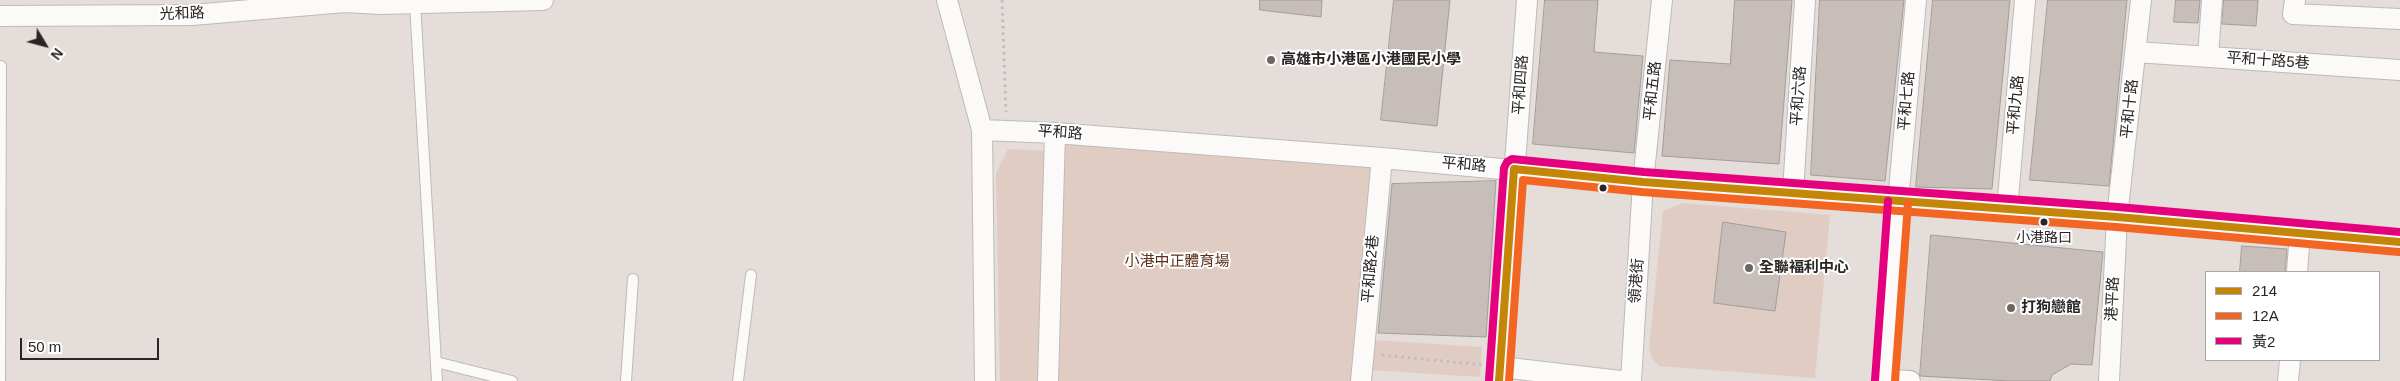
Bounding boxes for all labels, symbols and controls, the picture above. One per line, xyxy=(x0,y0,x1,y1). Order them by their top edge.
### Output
street label: 光和路 xyxy=(159,4,205,24)
north arrow xyxy=(20,20,70,70)
text: N xyxy=(48,45,66,63)
street label: 平和十路5巷 xyxy=(2226,49,2310,73)
place label: 高雄市小港區小港國民小學 xyxy=(1281,51,1461,69)
marker: 高雄市小港區小港國民小學 xyxy=(1265,54,1277,66)
street label: 平和四路 xyxy=(1510,54,1532,116)
street label: 平和五路 xyxy=(1641,60,1665,122)
street label: 平和六路 xyxy=(1788,65,1810,127)
street label: 平和七路 xyxy=(1895,70,1919,132)
street label: 平和九路 xyxy=(2004,74,2028,136)
street label: 平和十路 xyxy=(2118,78,2142,140)
street label: 平和路 xyxy=(1037,122,1083,144)
street label: 平和路 xyxy=(1441,154,1487,176)
unlabelled marker xyxy=(1598,183,1608,193)
marker: 小港路口 xyxy=(2039,217,2049,227)
place label: 小港路口 xyxy=(2016,230,2072,246)
street label: 平和路2巷 xyxy=(1359,234,1383,304)
park label: 小港中正體育場 xyxy=(1125,253,1229,271)
street label: 領港街 xyxy=(1626,258,1648,304)
place label: 全聯褔利中心 xyxy=(1759,259,1849,277)
marker: 全聯褔利中心 xyxy=(1743,262,1755,274)
legend xyxy=(2205,271,2380,361)
street label: 港平路 xyxy=(2103,276,2123,322)
text: 214 xyxy=(2252,282,2277,299)
place label: 打狗戀館 xyxy=(2021,299,2081,317)
marker: 打狗戀館 xyxy=(2005,302,2017,314)
text: 12A xyxy=(2252,307,2279,324)
scale bar xyxy=(22,328,161,360)
text: 黃2 xyxy=(2252,333,2275,350)
text: 50 m xyxy=(28,338,61,355)

